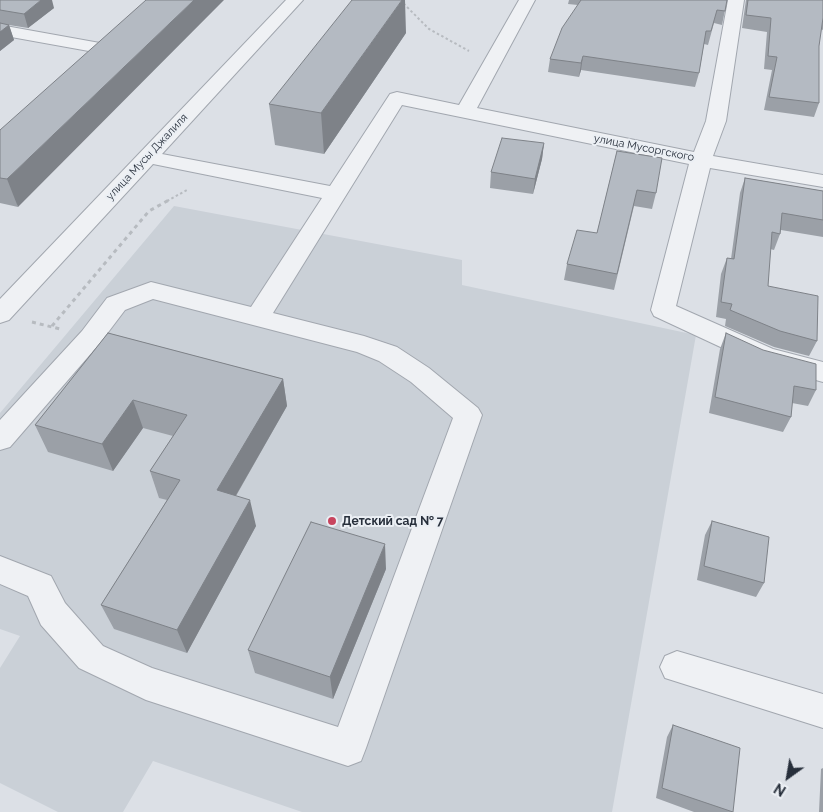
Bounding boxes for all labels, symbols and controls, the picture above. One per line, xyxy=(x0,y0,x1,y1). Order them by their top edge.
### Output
street label: улица Мусы Джалиля xyxy=(104,111,190,203)
street label: улица Мусоргского xyxy=(593,132,695,164)
place label: Детский сад № 7 xyxy=(342,514,443,528)
marker: Детский сад № 7 xyxy=(326,515,338,527)
north arrow xyxy=(763,752,813,802)
text: N xyxy=(771,780,789,799)

